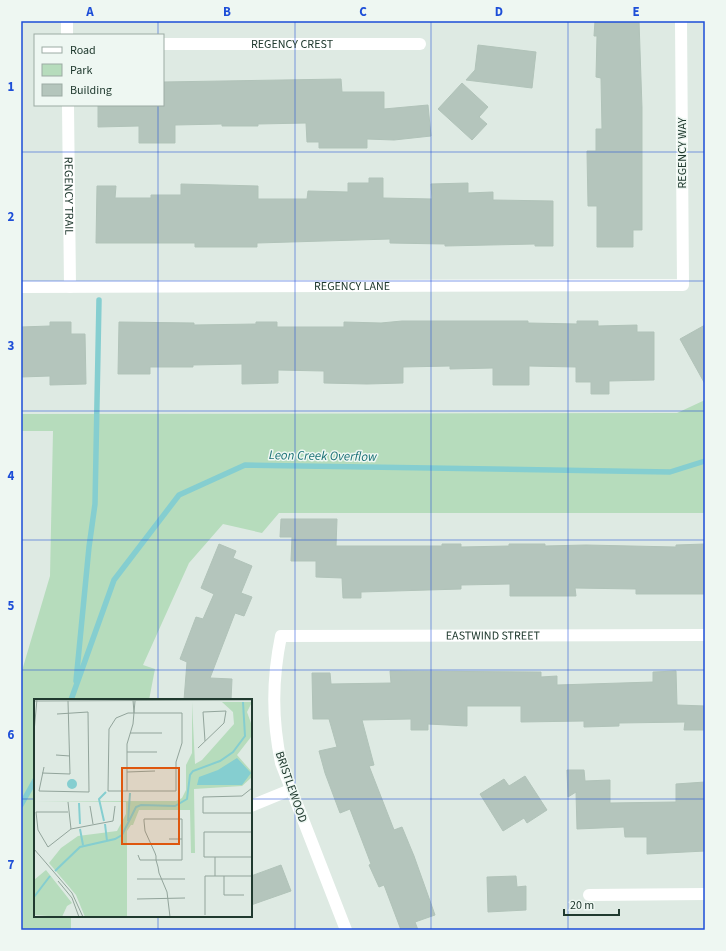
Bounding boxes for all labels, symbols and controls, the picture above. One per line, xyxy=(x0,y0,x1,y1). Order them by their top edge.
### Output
text: A xyxy=(85,3,94,21)
text: B xyxy=(223,3,231,21)
text: C xyxy=(359,3,367,21)
text: D xyxy=(495,3,503,21)
text: E xyxy=(632,3,640,21)
legend xyxy=(34,34,164,106)
street label: REGENCY CREST xyxy=(251,36,334,53)
text: Road xyxy=(70,42,96,59)
text: Park xyxy=(70,62,92,79)
text: 1 xyxy=(8,78,15,96)
text: Building xyxy=(70,82,112,99)
street label: REGENCY WAY xyxy=(674,117,691,189)
street label: REGENCY TRAIL xyxy=(60,157,78,235)
text: 2 xyxy=(8,208,15,226)
street label: REGENCY LANE xyxy=(314,277,390,295)
text: 3 xyxy=(8,337,15,355)
water label: Leon Creek Overflow xyxy=(269,446,378,466)
text: 4 xyxy=(8,467,15,485)
text: 5 xyxy=(8,597,15,615)
street label: EASTWIND STREET xyxy=(446,627,541,644)
inset map xyxy=(34,699,252,917)
text: 6 xyxy=(8,726,15,744)
street label: BRISTLEWOOD xyxy=(271,749,311,825)
text: 7 xyxy=(8,856,15,874)
scale bar xyxy=(564,891,619,917)
text: 20 m xyxy=(570,897,594,914)

